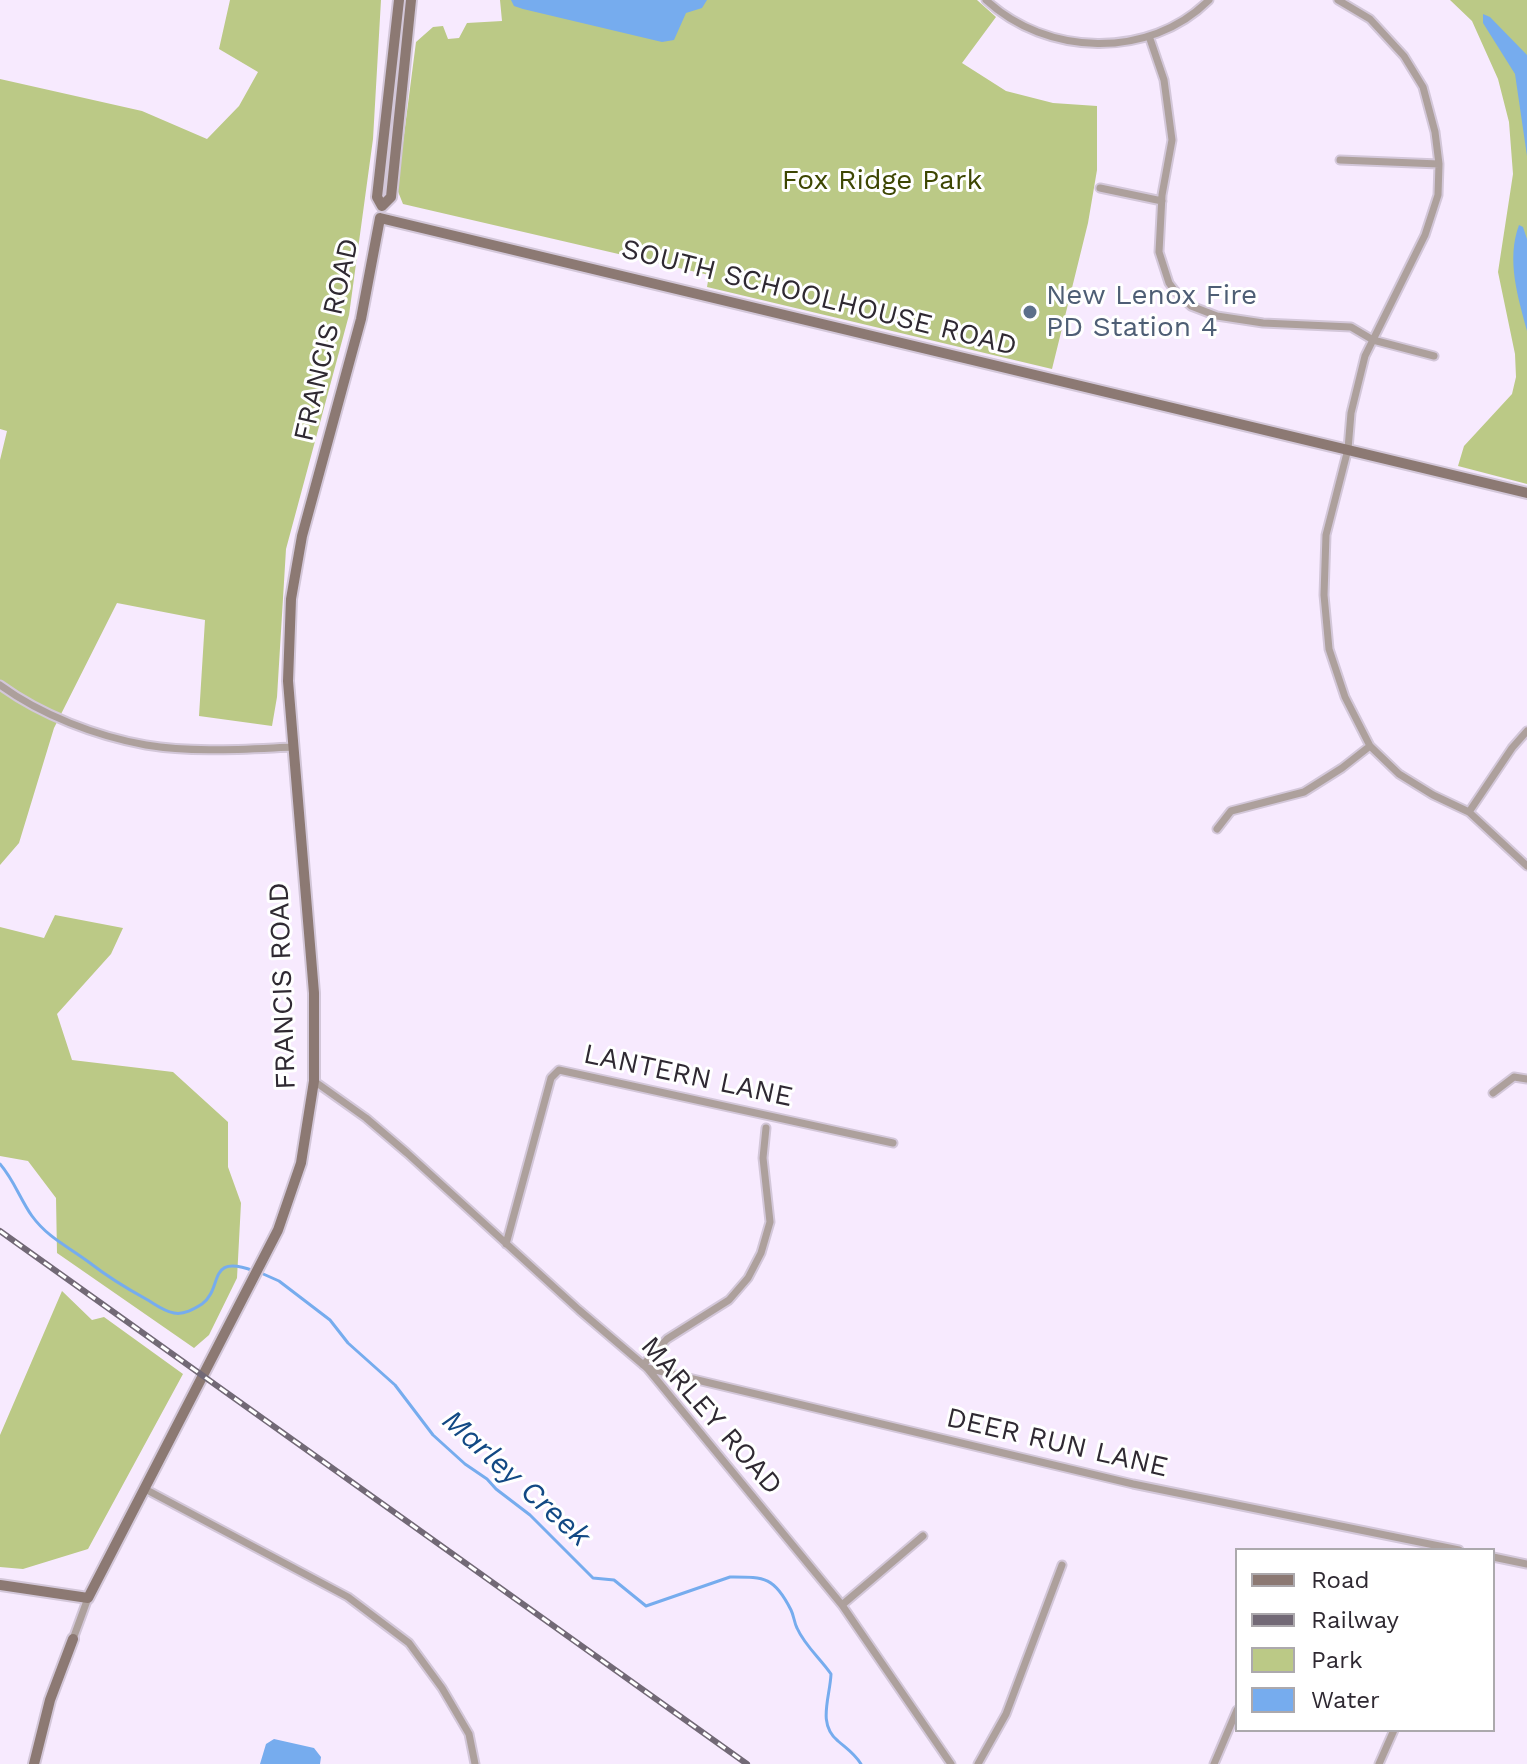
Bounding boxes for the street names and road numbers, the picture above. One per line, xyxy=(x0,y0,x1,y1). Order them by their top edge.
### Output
street label: SOUTH SCHOOLHOUSE ROAD xyxy=(618,233,1020,363)
street label: FRANCIS ROAD xyxy=(287,235,367,445)
street label: FRANCIS ROAD xyxy=(263,882,303,1090)
street label: LANTERN LANE xyxy=(580,1037,796,1115)
street label: MARLEY ROAD xyxy=(633,1330,789,1502)
street label: DEER RUN LANE xyxy=(943,1401,1171,1485)

